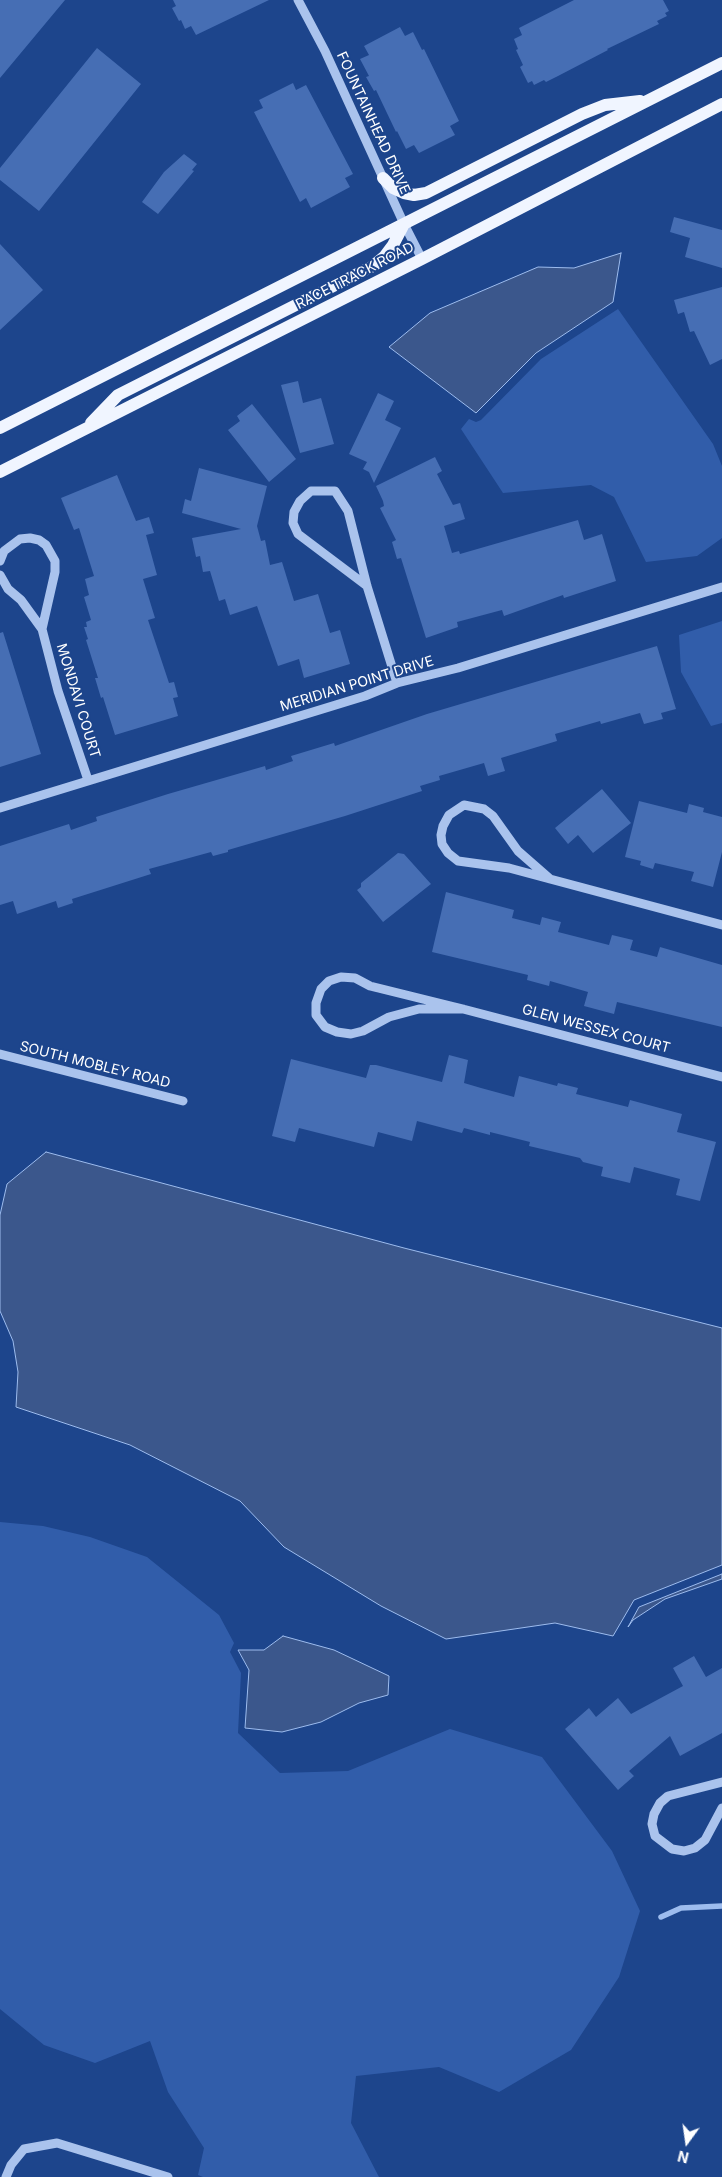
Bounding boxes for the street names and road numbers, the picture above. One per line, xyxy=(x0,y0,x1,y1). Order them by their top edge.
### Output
street label: FOUNTAINHEAD DRIVE xyxy=(333,49,413,197)
street label: RACE TRACK ROAD xyxy=(293,239,417,313)
street label: MONDAVI COURT xyxy=(53,642,103,760)
street label: MERIDIAN POINT DRIVE xyxy=(278,653,436,715)
street label: GLEN WESSEX COURT xyxy=(520,1001,672,1057)
street label: SOUTH MOBLEY ROAD xyxy=(18,1038,172,1092)

